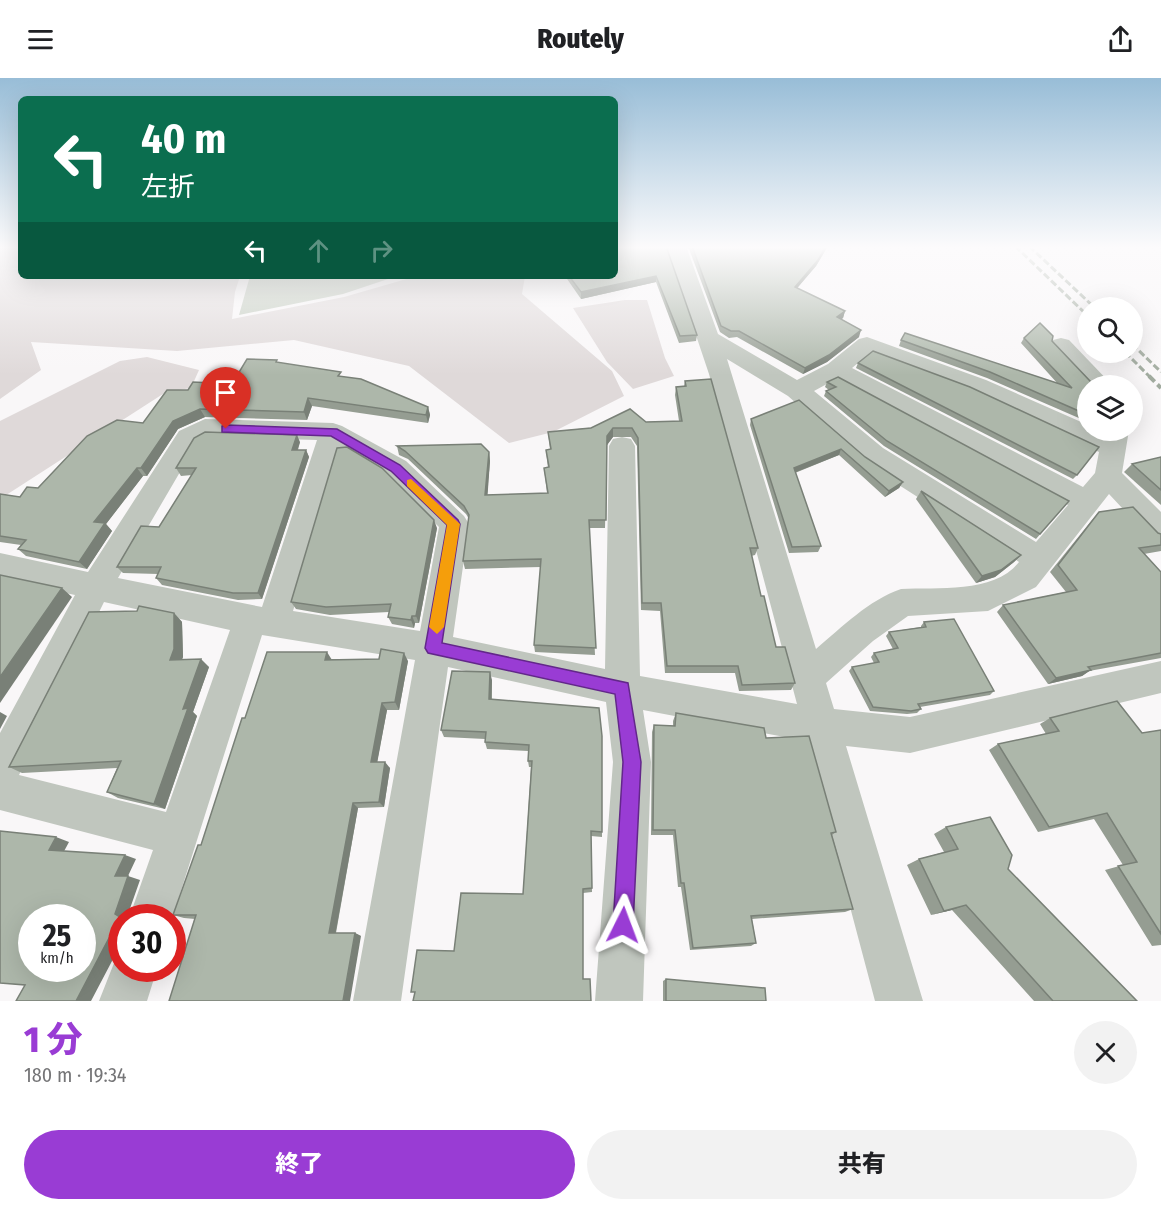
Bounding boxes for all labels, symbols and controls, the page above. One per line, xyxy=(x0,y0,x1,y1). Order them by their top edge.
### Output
icon: menu xyxy=(24,23,57,56)
text: Routely xyxy=(537,23,624,55)
icon: share xyxy=(1104,23,1137,56)
text: 40 m xyxy=(141,114,226,164)
icon: left xyxy=(42,120,120,198)
text: 左折 xyxy=(141,171,195,203)
icon: left xyxy=(239,234,272,267)
icon: ahead xyxy=(302,234,335,267)
icon: right xyxy=(365,234,398,267)
map controls xyxy=(1077,297,1143,441)
button: search xyxy=(1077,297,1143,363)
pin xyxy=(200,367,251,429)
button: layers xyxy=(1077,375,1143,441)
icon: arrive xyxy=(209,376,242,409)
position arrow xyxy=(591,893,655,957)
speed limit sign: 30 xyxy=(108,904,186,982)
text: 25 xyxy=(43,918,71,954)
text: km/h xyxy=(40,949,74,967)
text: 1 分 xyxy=(24,1018,83,1062)
button: close xyxy=(1074,1021,1137,1084)
text: 180 m · 19:34 xyxy=(24,1063,126,1087)
button: 終了 xyxy=(24,1130,575,1199)
button: 共有 xyxy=(587,1130,1137,1199)

